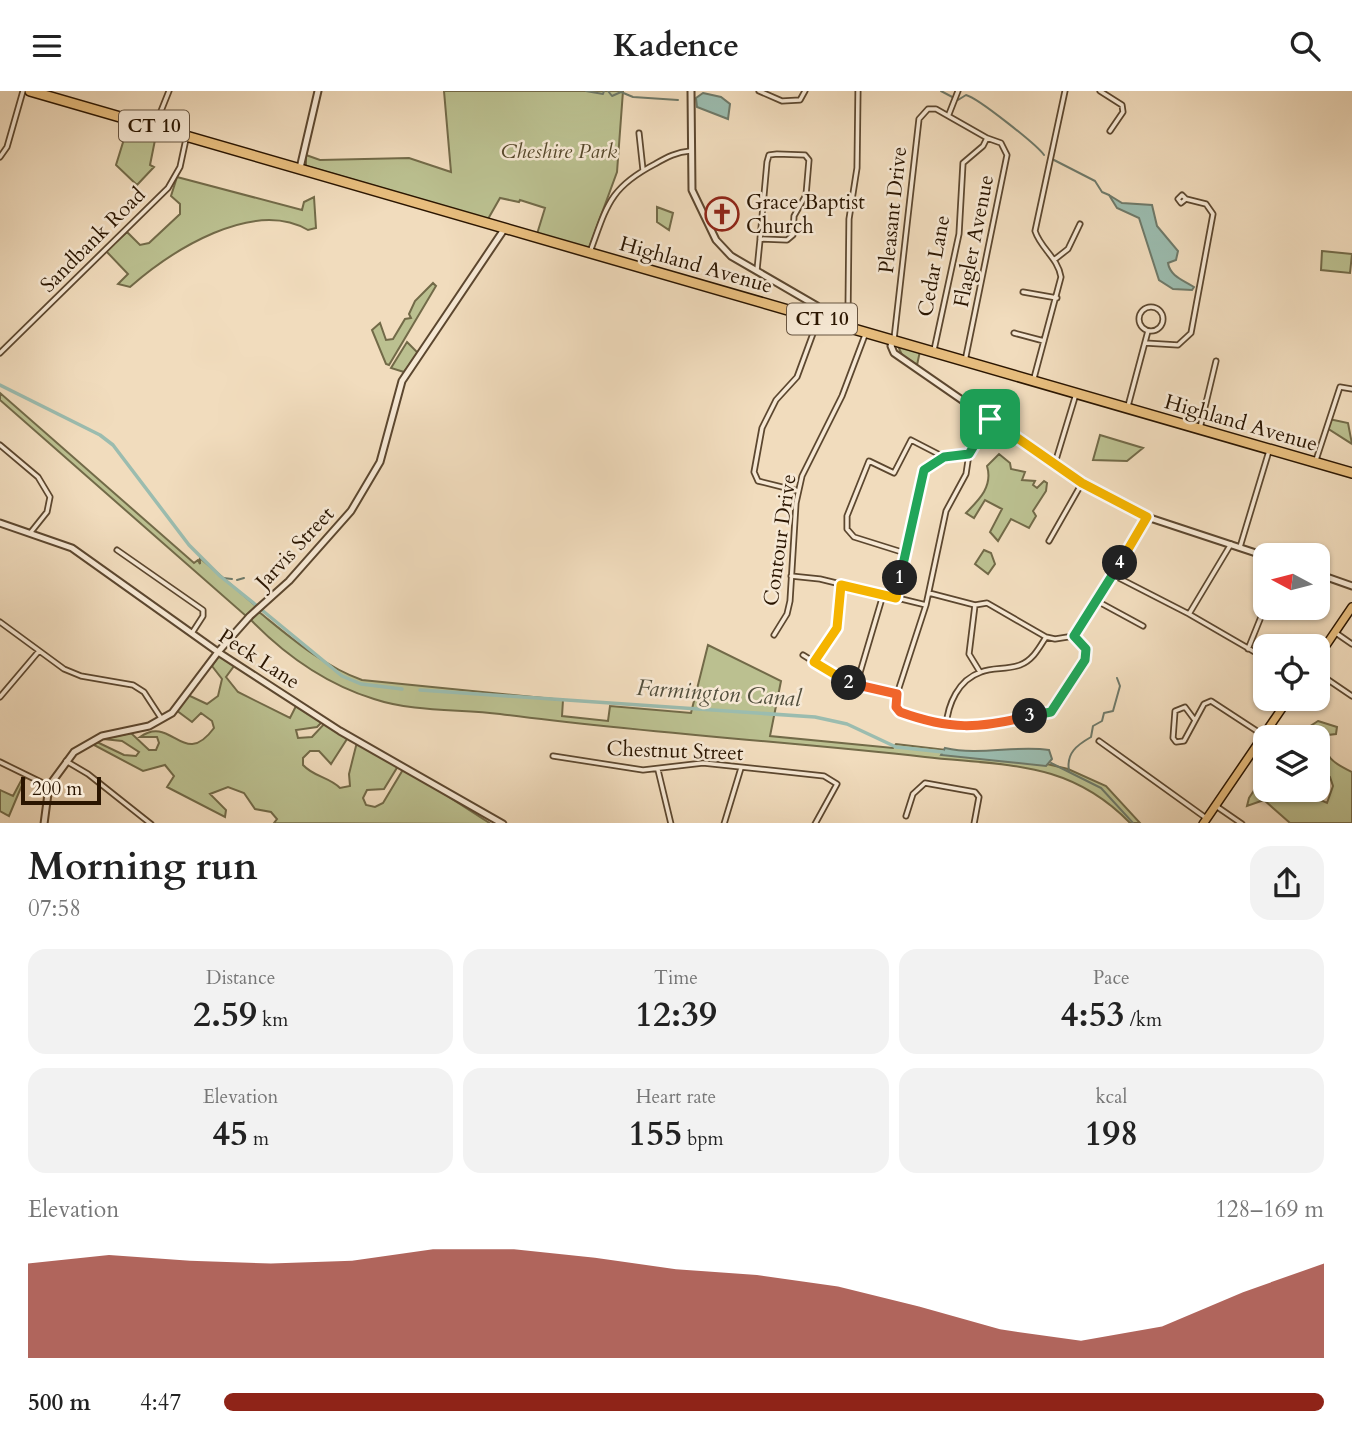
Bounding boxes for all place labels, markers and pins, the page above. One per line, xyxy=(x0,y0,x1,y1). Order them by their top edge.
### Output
place label: Grace Baptist Church xyxy=(746,188,865,241)
church icon: Grace Baptist Church xyxy=(703,195,741,233)
pin xyxy=(960,389,1020,449)
pin: 4 xyxy=(1102,545,1138,581)
pin: 1 xyxy=(883,561,918,595)
pin: 2 xyxy=(832,665,866,701)
pin: 3 xyxy=(1012,699,1048,733)

